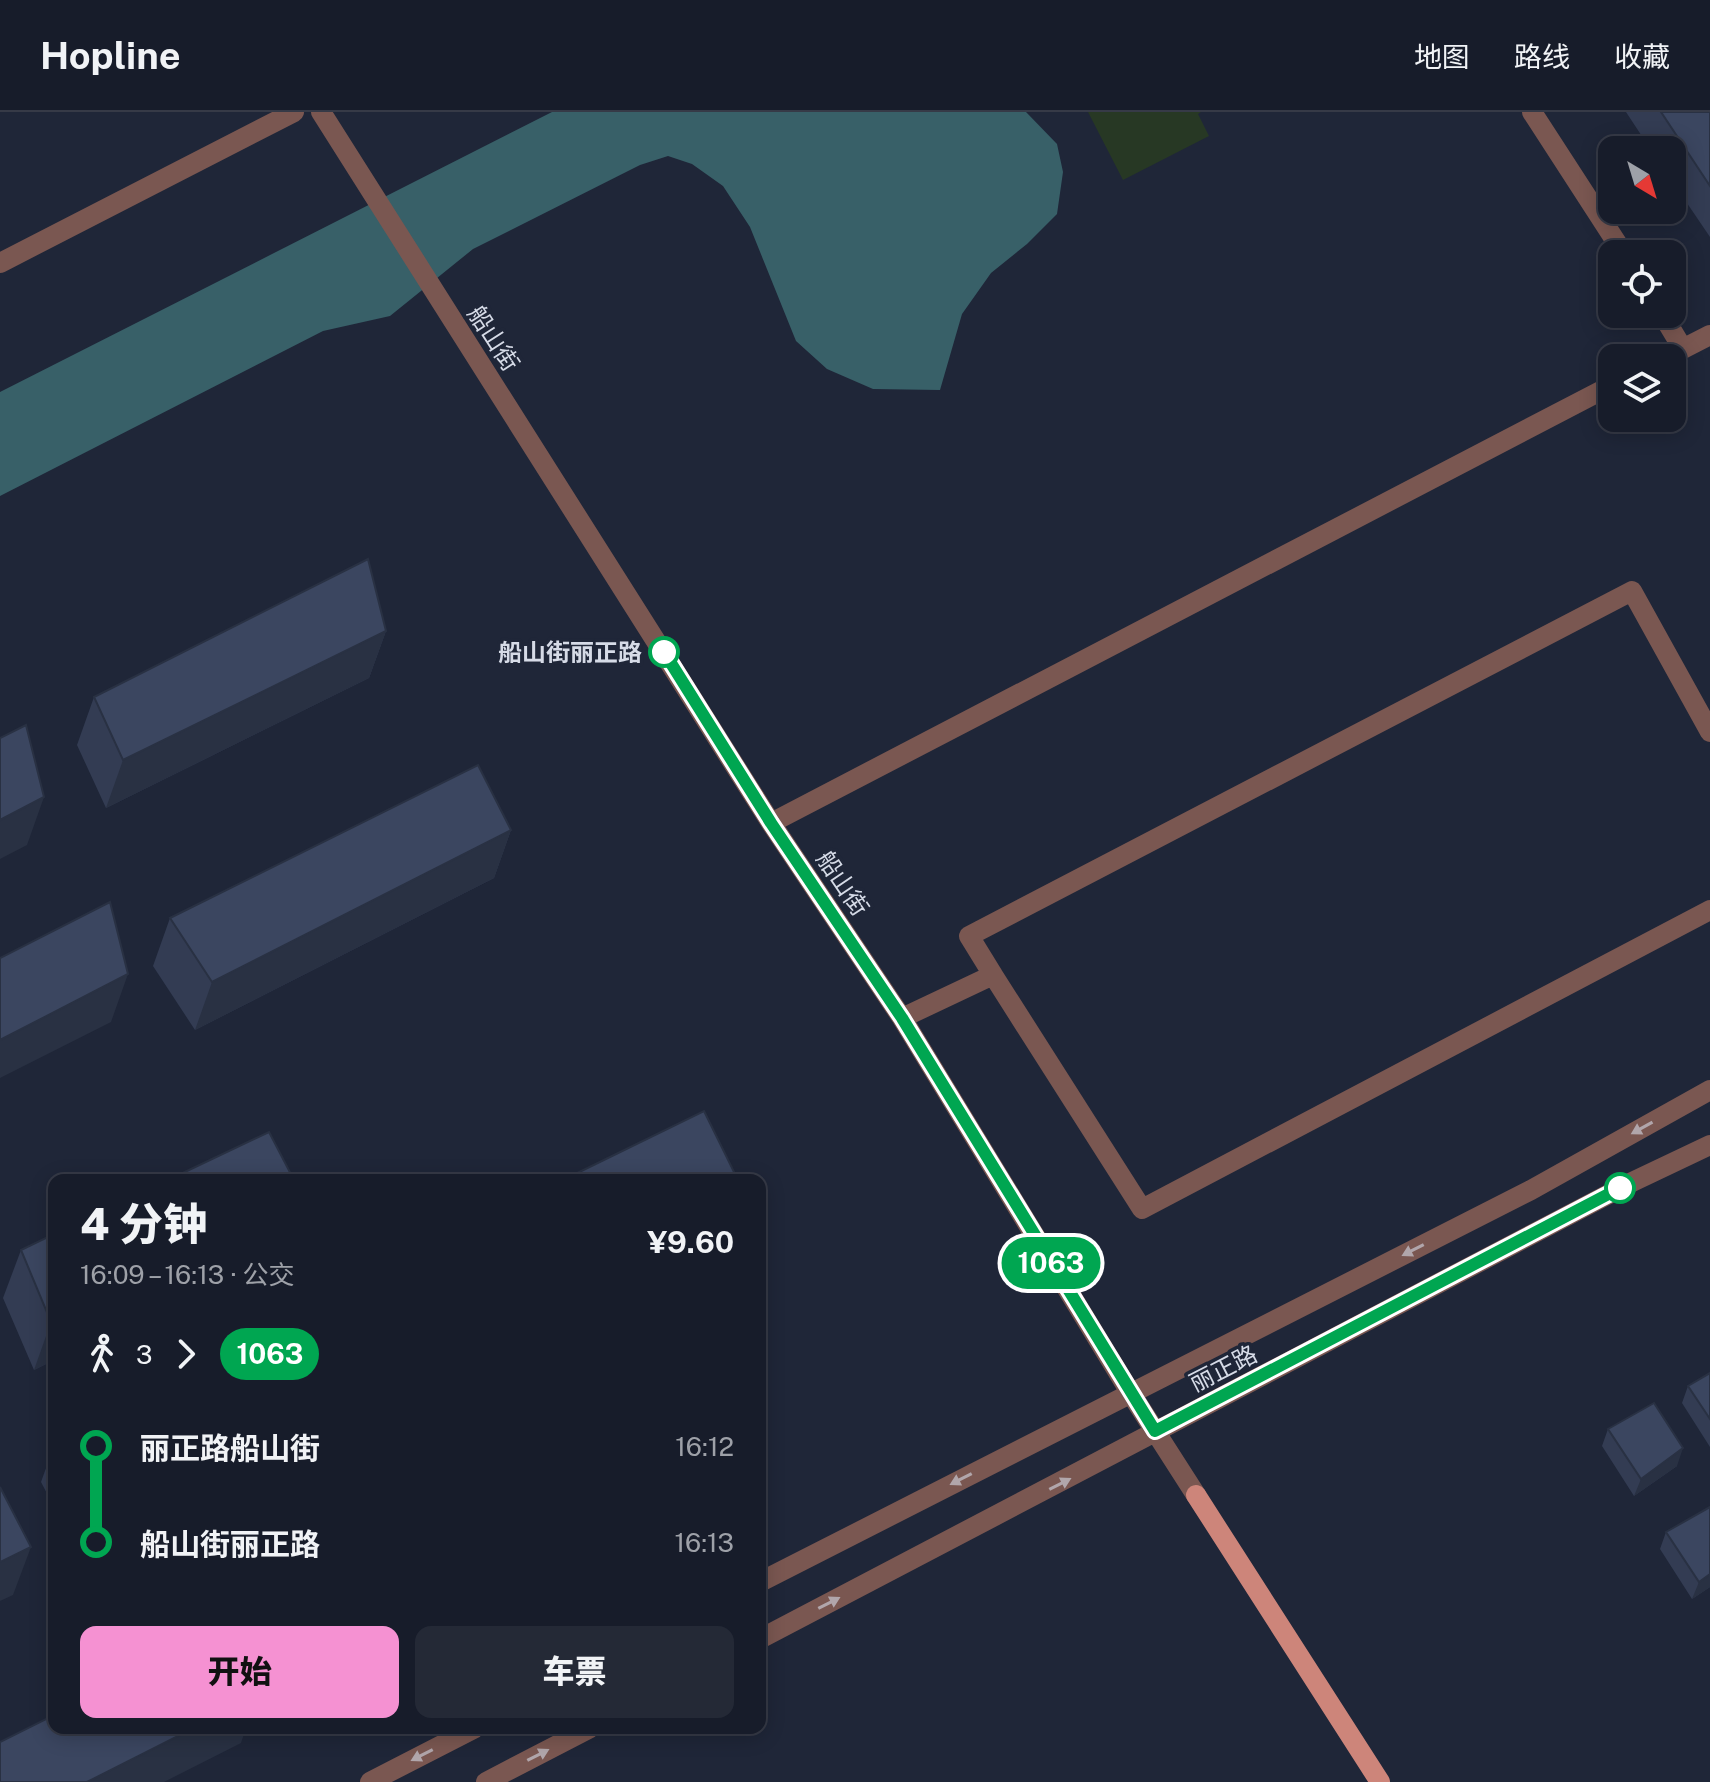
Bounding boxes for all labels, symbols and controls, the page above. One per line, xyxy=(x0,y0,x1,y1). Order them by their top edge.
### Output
text: Hopline xyxy=(40,33,181,78)
text: 地图 xyxy=(1414,40,1470,73)
text: 路线 xyxy=(1514,40,1570,73)
text: 收藏 xyxy=(1614,40,1670,73)
north arrow xyxy=(1598,136,1686,224)
map controls xyxy=(1598,136,1686,432)
button: locate xyxy=(1598,240,1686,328)
street label: 船山街 xyxy=(463,300,525,376)
button: layers xyxy=(1598,344,1686,432)
marker: 船山街丽正路 xyxy=(649,637,679,667)
place label: 船山街丽正路 xyxy=(498,638,642,666)
street label: 船山街 xyxy=(811,845,875,921)
one-way arrow xyxy=(1631,1121,1653,1135)
unlabelled marker xyxy=(1605,1173,1635,1203)
text: 4 分钟 xyxy=(80,1198,207,1250)
text: ¥9.60 xyxy=(647,1224,734,1260)
line badge: 1063 xyxy=(995,1237,1107,1289)
one-way arrow xyxy=(1401,1243,1424,1257)
text: 1063 xyxy=(1018,1246,1084,1279)
text: 16:09 – 16:13 · 公交 xyxy=(80,1259,295,1290)
icon: walk xyxy=(80,1332,124,1376)
icon: forward xyxy=(164,1332,208,1376)
text: 1063 xyxy=(236,1337,303,1370)
text: 3 xyxy=(136,1339,152,1370)
street label: 丽正路 xyxy=(1185,1339,1261,1397)
text: 丽正路船山街 xyxy=(140,1430,320,1466)
text: 16:12 xyxy=(675,1431,734,1462)
one-way arrow xyxy=(950,1472,973,1485)
one-way arrow xyxy=(1048,1477,1071,1490)
text: 船山街丽正路 xyxy=(140,1526,320,1562)
text: 16:13 xyxy=(674,1527,734,1558)
one-way arrow xyxy=(818,1597,841,1610)
button: 开始 xyxy=(80,1626,399,1718)
button: 车票 xyxy=(415,1626,734,1718)
one-way arrow xyxy=(411,1748,434,1762)
one-way arrow xyxy=(526,1748,549,1762)

